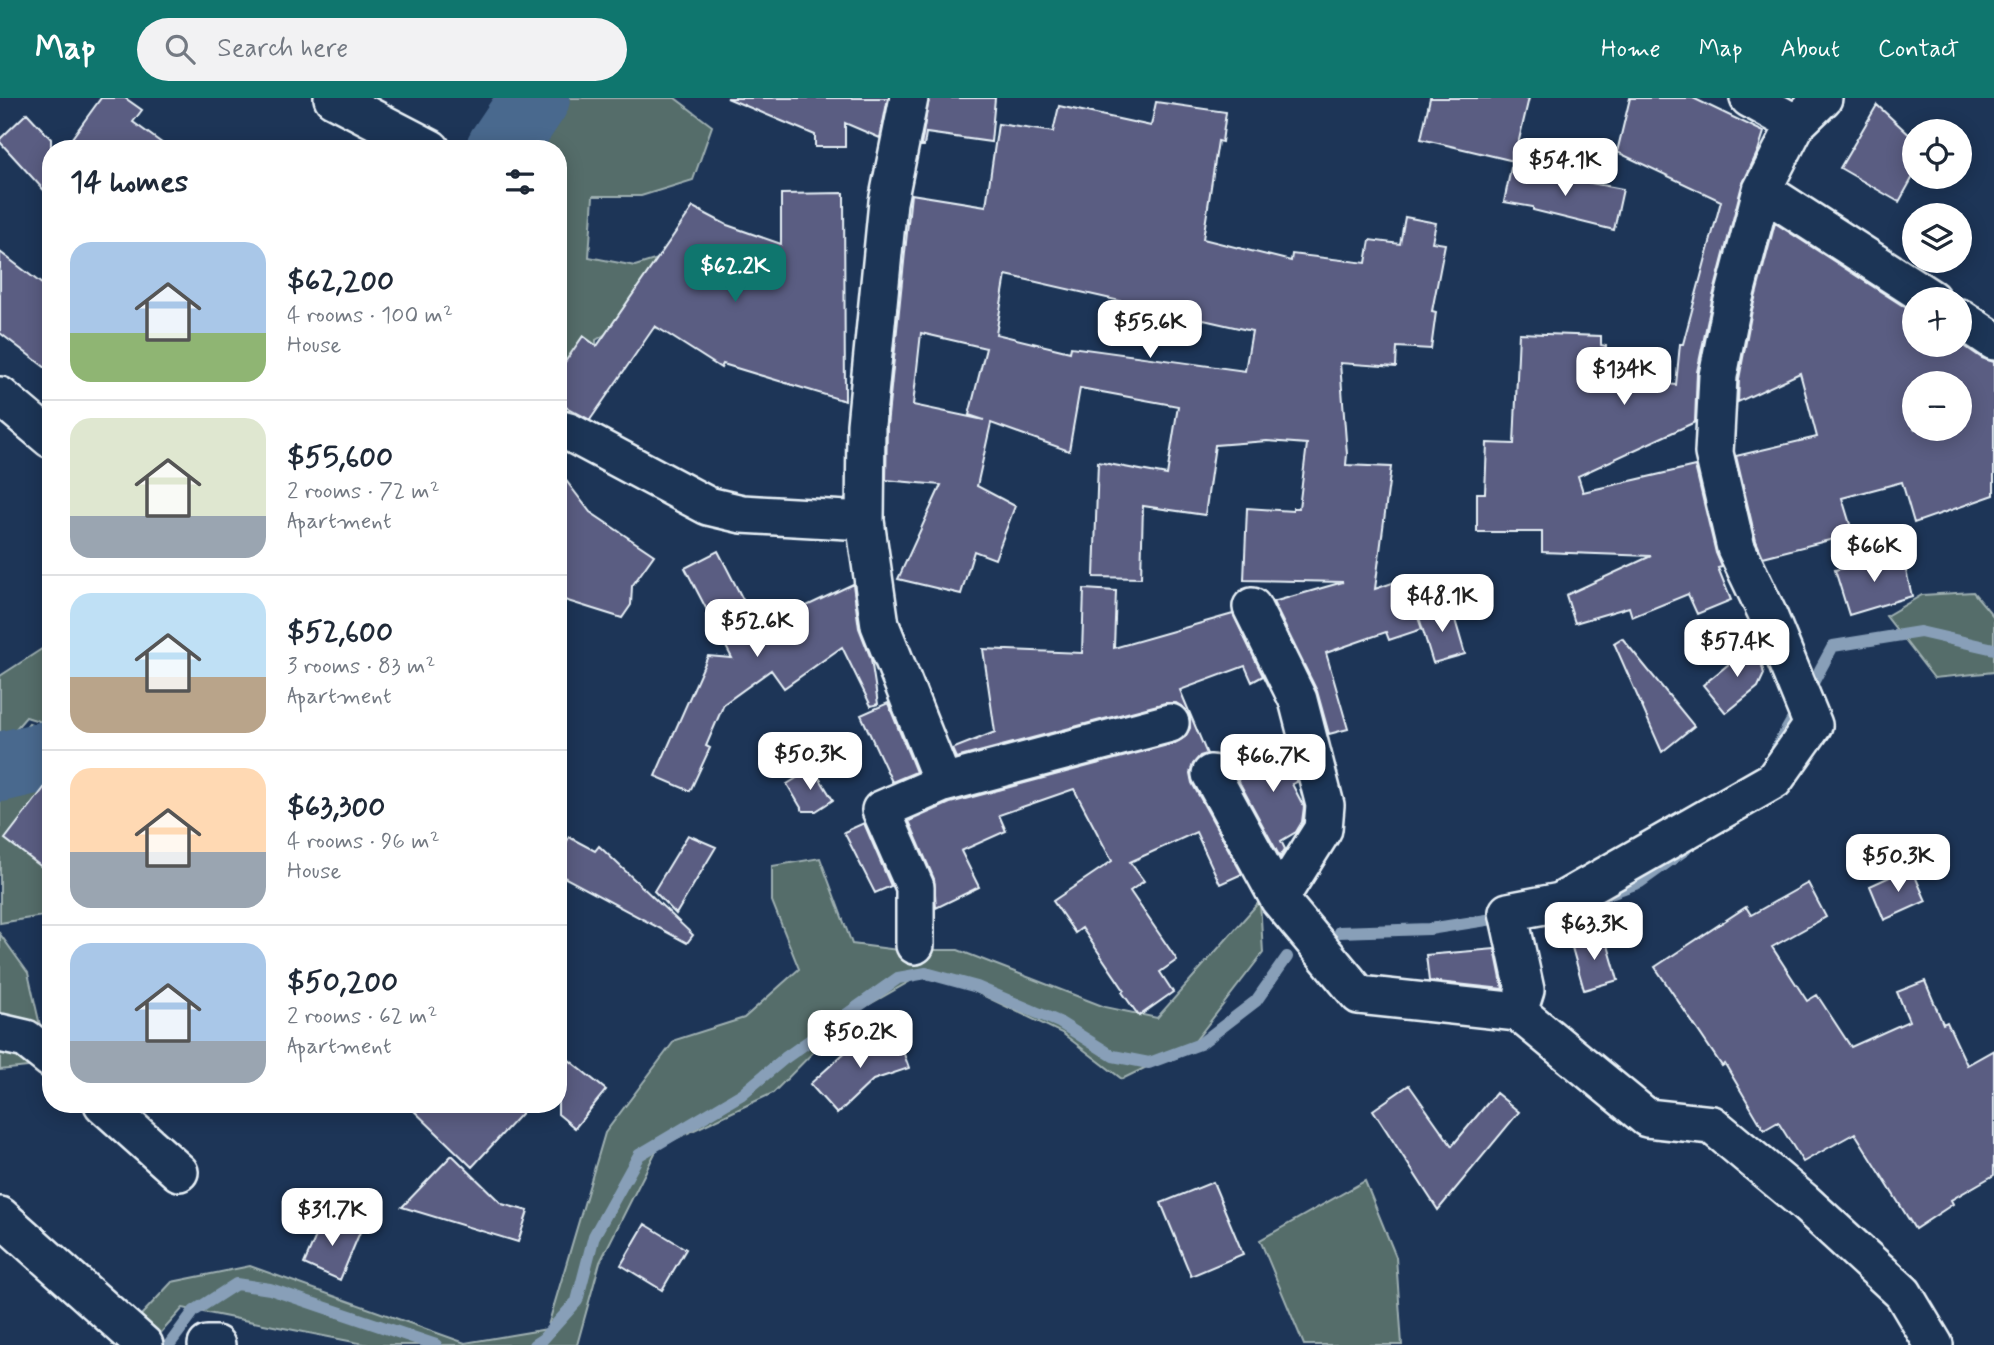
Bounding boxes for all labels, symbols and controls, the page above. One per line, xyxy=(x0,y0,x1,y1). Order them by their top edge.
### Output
search box xyxy=(137,18,627,81)
text: Map xyxy=(35,27,95,71)
icon: search xyxy=(161,30,199,68)
text: Search here xyxy=(217,32,348,66)
text: Home xyxy=(1601,34,1661,65)
text: Map xyxy=(1699,34,1743,65)
text: About xyxy=(1781,34,1840,65)
text: Contact xyxy=(1878,34,1959,65)
map controls xyxy=(1902,119,1972,441)
button: locate xyxy=(1902,119,1972,189)
pin: $54.1K xyxy=(1508,139,1622,198)
text: $54.1K xyxy=(1529,146,1601,176)
text: 14 homes xyxy=(70,163,188,202)
icon: filters xyxy=(501,163,539,201)
button: layers xyxy=(1902,203,1972,273)
pin: $62.2K xyxy=(678,244,792,304)
text: $62.2K xyxy=(700,252,770,282)
text: $62,200 xyxy=(287,262,394,301)
icon: home xyxy=(126,270,210,354)
button: + xyxy=(1902,287,1972,357)
pin: $55.6K xyxy=(1093,300,1207,360)
text: 4 rooms · 100 m² xyxy=(287,301,453,331)
text: $55.6K xyxy=(1114,308,1186,338)
text: House xyxy=(287,331,341,361)
pin: $134K xyxy=(1575,348,1673,407)
text: $134K xyxy=(1592,355,1656,385)
button: − xyxy=(1902,371,1972,441)
text: $55,600 xyxy=(287,438,393,477)
icon: home xyxy=(126,446,210,530)
text: 2 rooms · 72 m² xyxy=(287,477,440,507)
text: Apartment xyxy=(287,507,392,537)
pin: $66K xyxy=(1833,524,1915,584)
text: $66K xyxy=(1847,532,1901,562)
pin: $48.1K xyxy=(1385,574,1499,634)
text: $48.1K xyxy=(1407,582,1477,612)
pin: $52.6K xyxy=(700,600,814,659)
text: $52.6K xyxy=(721,607,793,637)
text: $52,600 xyxy=(287,613,393,652)
pin: $57.4K xyxy=(1680,620,1794,679)
icon: home xyxy=(126,621,210,705)
text: $57.4K xyxy=(1700,627,1774,657)
text: 3 rooms · 83 m² xyxy=(287,652,435,682)
text: Apartment xyxy=(287,682,392,712)
pin: $50.3K xyxy=(753,732,867,792)
pin: $66.7K xyxy=(1216,734,1330,794)
text: $50.3K xyxy=(774,740,846,770)
text: $66.7K xyxy=(1236,742,1310,772)
text: $63,300 xyxy=(287,788,385,827)
icon: home xyxy=(126,796,210,880)
text: 4 rooms · 96 m² xyxy=(287,827,440,857)
pin: $50.3K xyxy=(1841,834,1955,894)
text: $50.3K xyxy=(1862,842,1934,872)
text: House xyxy=(287,857,341,887)
pin: $63.3K xyxy=(1537,902,1651,962)
text: $63.3K xyxy=(1561,910,1627,940)
text: $50,200 xyxy=(287,963,398,1002)
icon: home xyxy=(126,971,210,1055)
text: 2 rooms · 62 m² xyxy=(287,1002,438,1032)
pin: $50.2K xyxy=(803,1010,917,1070)
text: $50.2K xyxy=(824,1018,896,1048)
text: Apartment xyxy=(287,1032,392,1062)
pin: $31.7K xyxy=(275,1188,389,1248)
text: $31.7K xyxy=(298,1196,366,1226)

